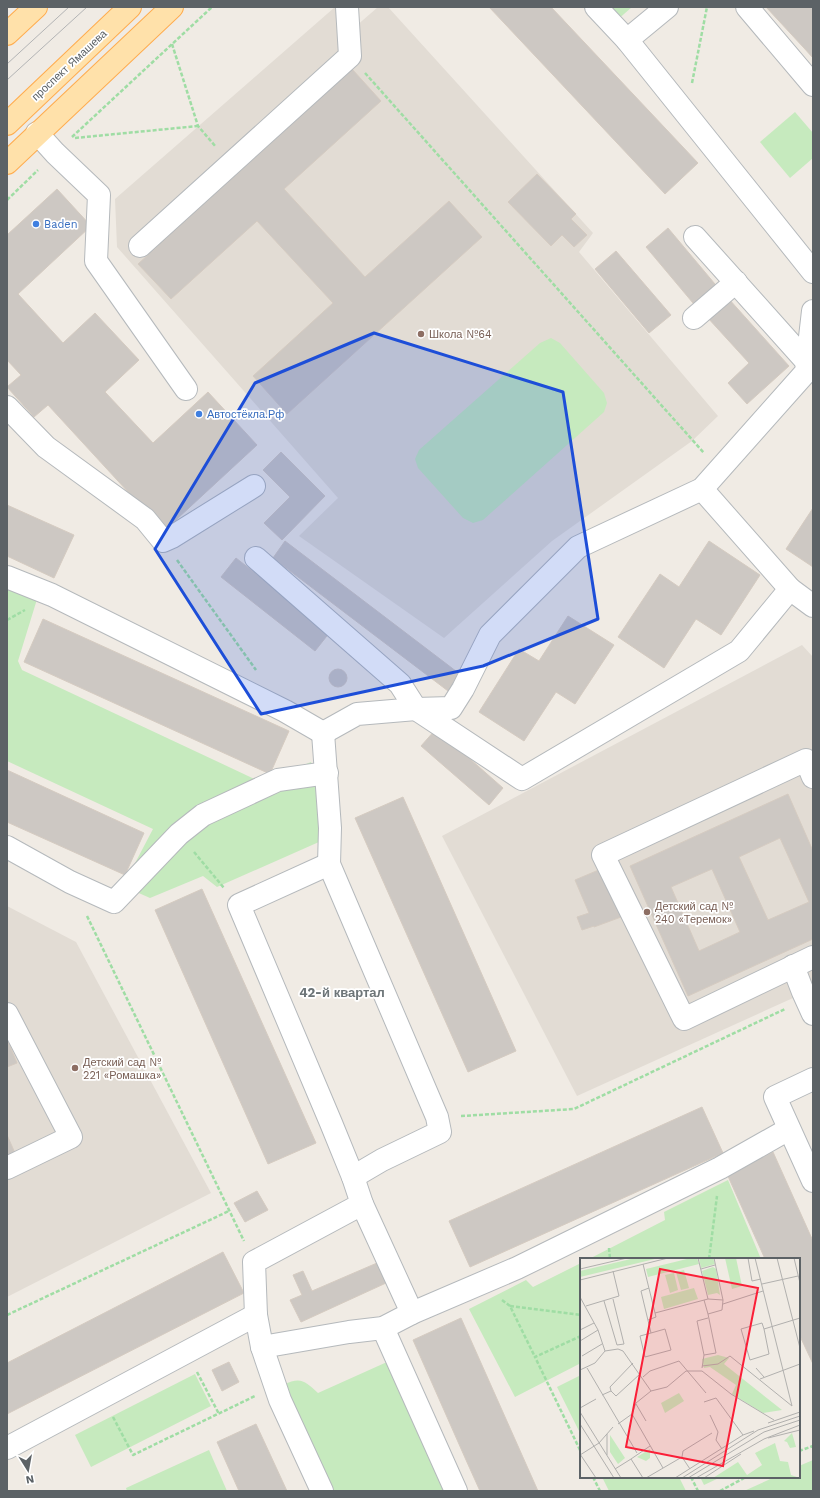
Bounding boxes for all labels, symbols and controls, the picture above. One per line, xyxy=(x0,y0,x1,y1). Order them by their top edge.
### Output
street label: проспект Ямашева xyxy=(29,27,110,104)
place label: Baden xyxy=(44,218,77,231)
marker: Baden xyxy=(31,219,41,229)
place label: Школа №64 xyxy=(429,328,492,341)
marker: Школа №64 xyxy=(416,329,426,339)
place label: Автостёкла.Рф xyxy=(207,408,284,421)
marker: Автостёкла.Рф xyxy=(194,409,204,419)
place label: Детский сад № 240 «Теремок» xyxy=(655,900,733,926)
marker: Детский сад № 240 «Теремок» xyxy=(642,907,652,917)
district label: 42-й квартал xyxy=(299,985,385,1000)
place label: Детский сад № 221 «Ромашка» xyxy=(83,1056,161,1082)
marker: Детский сад № 221 «Ромашка» xyxy=(70,1063,80,1073)
inset map xyxy=(580,1258,800,1478)
north arrow xyxy=(8,1450,48,1490)
text: N xyxy=(25,1472,35,1486)

